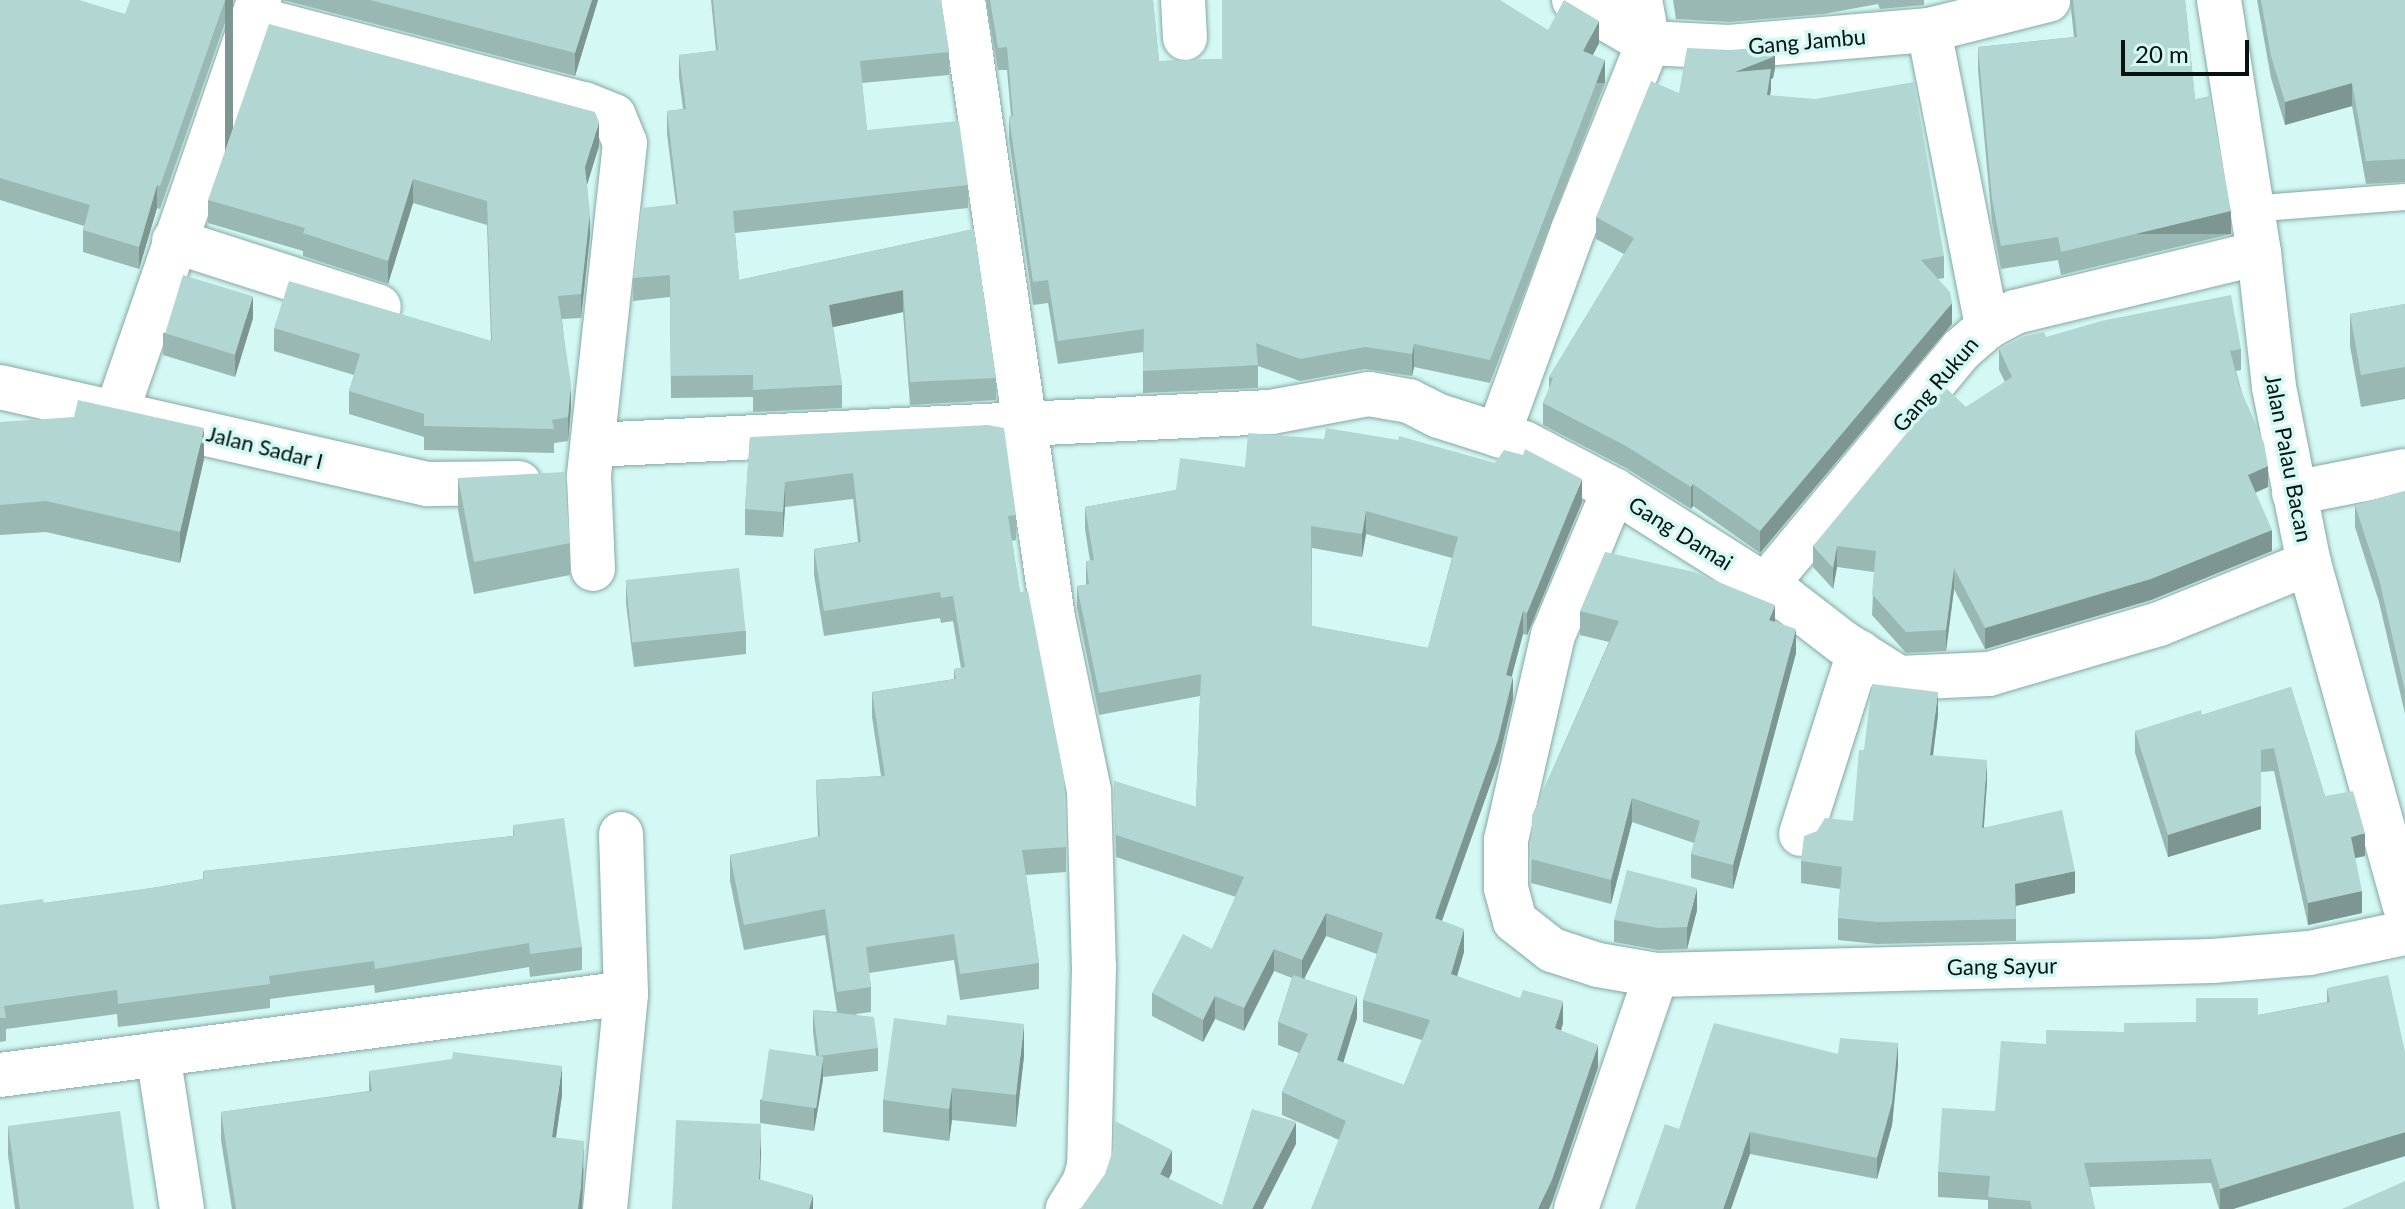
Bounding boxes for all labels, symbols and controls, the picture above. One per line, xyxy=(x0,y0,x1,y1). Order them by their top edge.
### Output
street label: Gang Jambu xyxy=(1747,23,1867,59)
scale bar xyxy=(2125,24,2253,74)
text: 20 m xyxy=(2135,39,2189,68)
street label: Gang Rukun xyxy=(1886,331,1984,437)
street label: Jalan Palau Bacan xyxy=(2260,372,2318,544)
street label: Jalan Sadar I xyxy=(204,420,326,474)
street label: Gang Damai xyxy=(1624,491,1738,575)
street label: Gang Sayur xyxy=(1947,952,2057,980)

